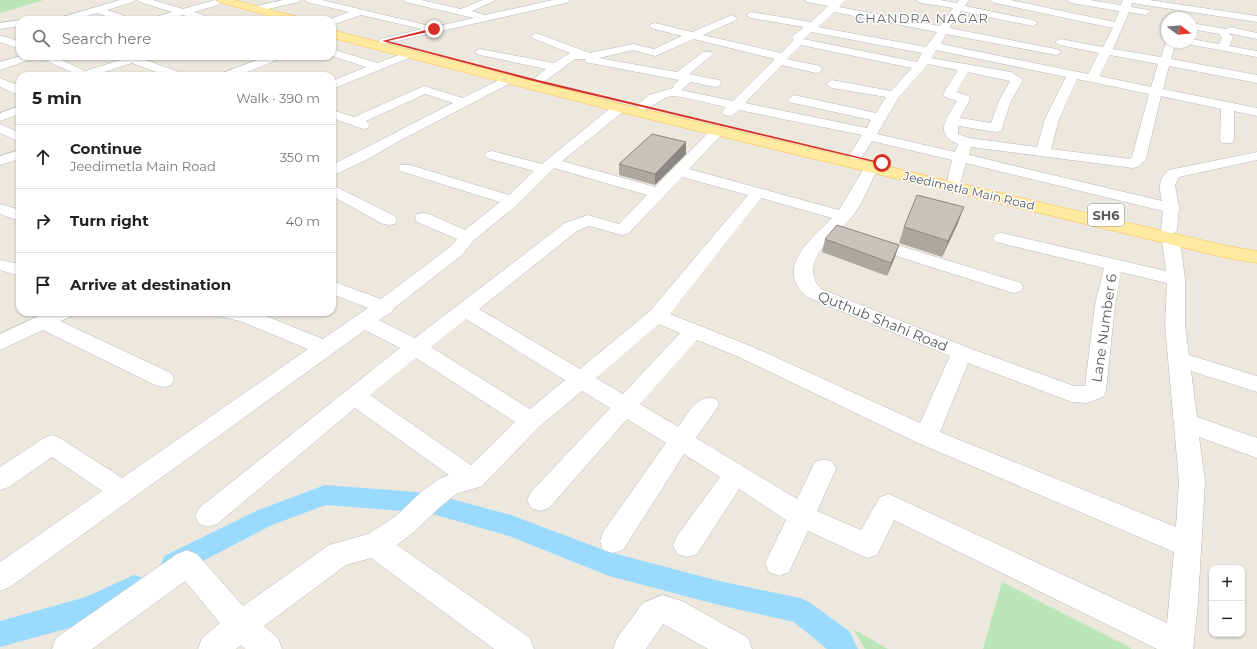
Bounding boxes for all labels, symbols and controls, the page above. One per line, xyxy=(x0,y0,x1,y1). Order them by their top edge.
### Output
district label: CHANDRA NAGAR xyxy=(855,10,989,26)
north arrow xyxy=(1161,12,1197,48)
search box xyxy=(16,16,336,60)
route end xyxy=(425,20,443,38)
icon: search xyxy=(30,27,52,49)
text: Search here xyxy=(62,29,151,48)
text: 5 min xyxy=(32,88,82,108)
text: Walk · 390 m xyxy=(236,90,320,106)
text: Continue xyxy=(70,139,142,158)
icon: ahead xyxy=(32,146,54,168)
text: 350 m xyxy=(280,149,320,165)
route start xyxy=(873,154,891,172)
text: Jeedimetla Main Road xyxy=(70,158,216,174)
street label: Jeedimetla Main Road xyxy=(901,168,1036,213)
road number: SH6 xyxy=(1088,204,1124,226)
icon: right xyxy=(32,210,54,232)
text: Turn right xyxy=(70,211,149,230)
text: 40 m xyxy=(286,213,320,229)
street label: Lane Number 6 xyxy=(1087,272,1121,383)
icon: arrive xyxy=(32,274,54,296)
text: Arrive at destination xyxy=(70,275,231,294)
street label: Quthub Shahi Road xyxy=(815,287,951,355)
map controls xyxy=(1209,565,1245,637)
button: + xyxy=(1209,565,1245,601)
button: − xyxy=(1209,601,1245,637)

